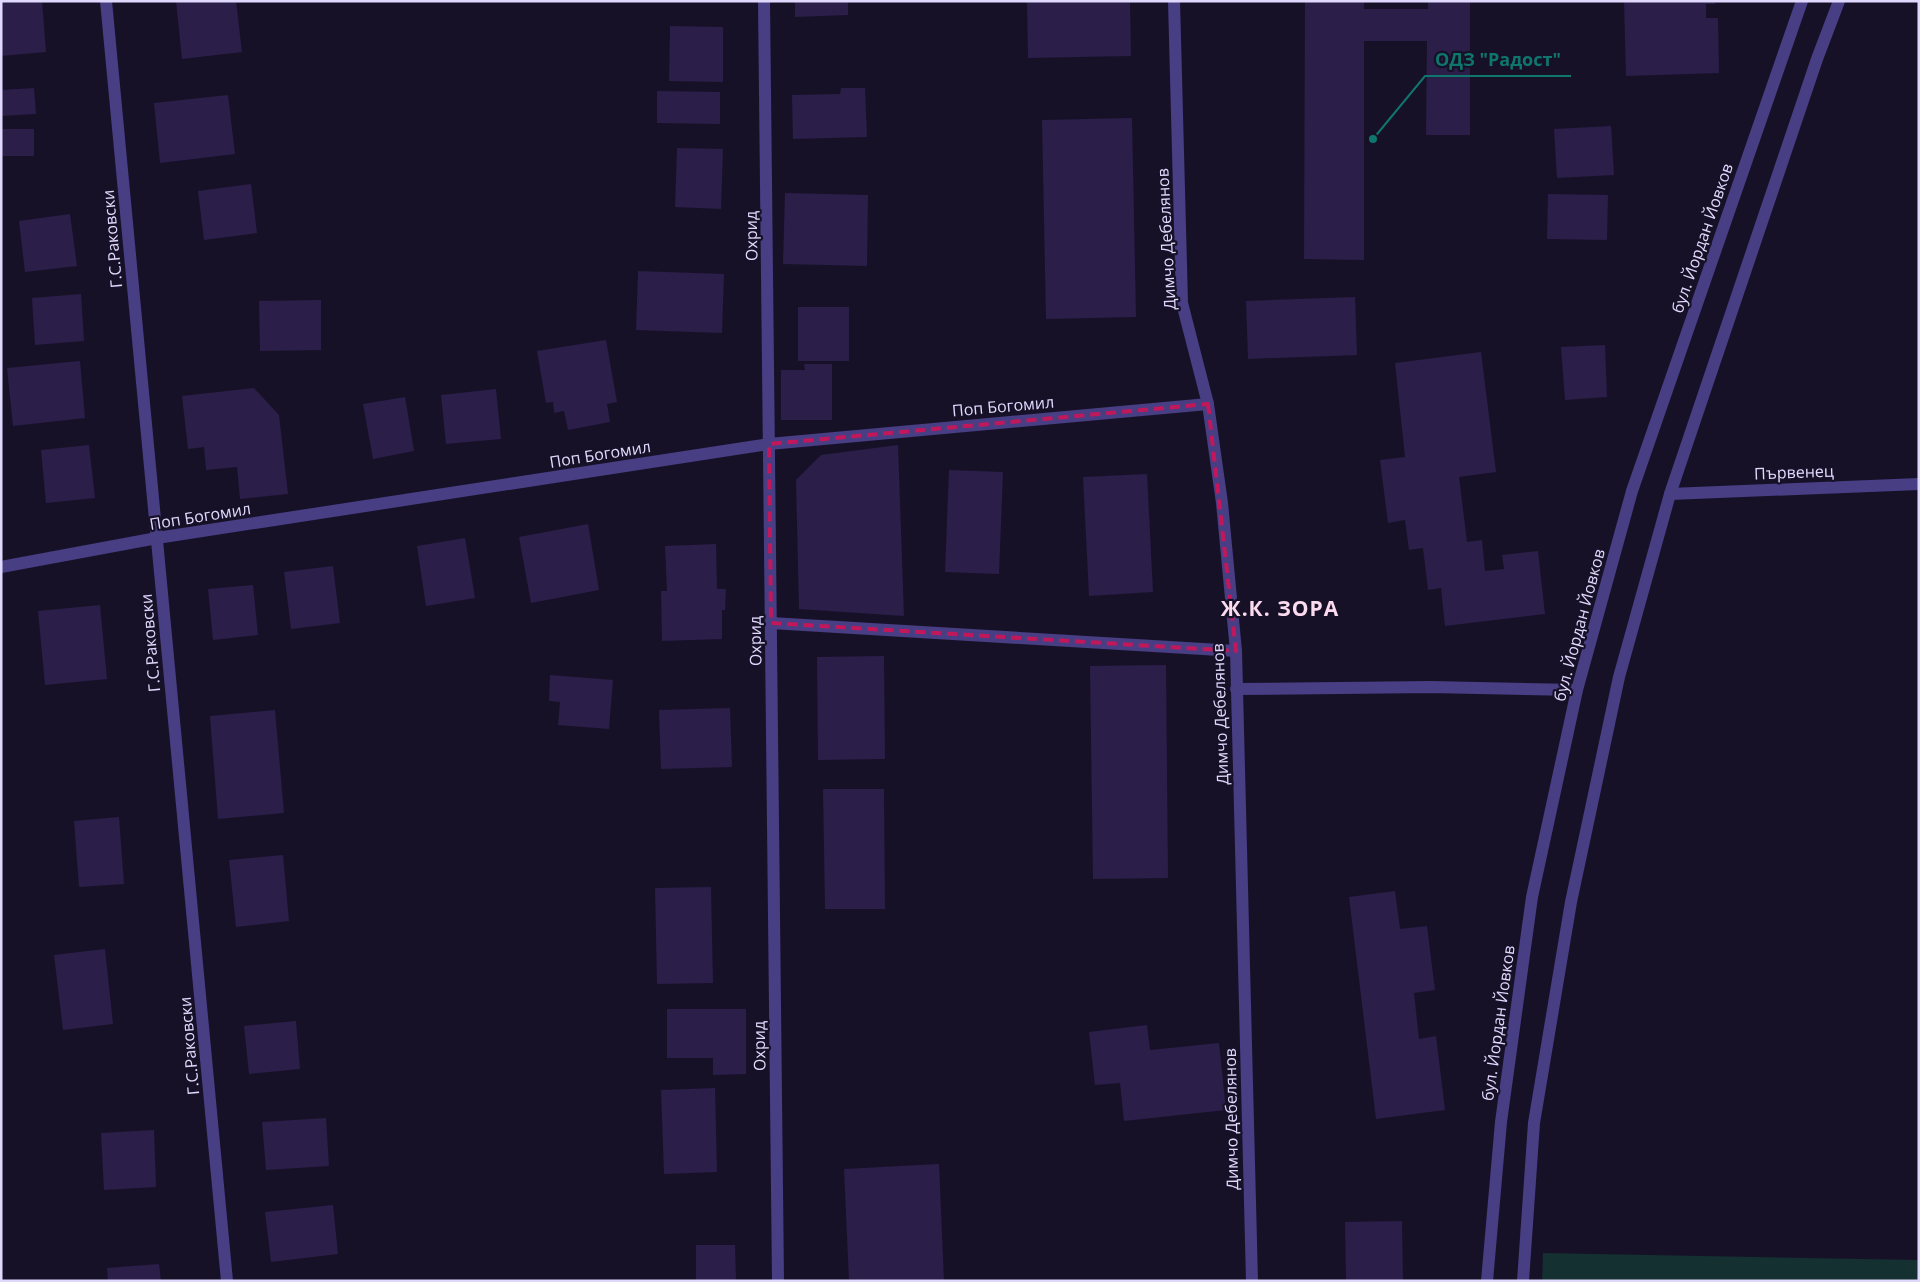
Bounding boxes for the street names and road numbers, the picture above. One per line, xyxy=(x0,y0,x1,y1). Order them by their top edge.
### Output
street label: бул. Йордан Йовков xyxy=(1666,160,1738,316)
street label: Димчо Дебелянов xyxy=(1151,168,1181,310)
street label: Г.С.Раковски xyxy=(97,189,127,289)
street label: Охрид xyxy=(740,211,762,261)
street label: Поп Богомил xyxy=(951,391,1055,421)
street label: Поп Богомил xyxy=(548,435,652,473)
street label: Първенец xyxy=(1754,460,1834,484)
street label: Поп Богомил xyxy=(148,497,252,535)
street label: бул. Йордан Йовков xyxy=(1548,546,1610,704)
street label: Г.С.Раковски xyxy=(135,593,165,693)
street label: Охрид xyxy=(744,616,766,666)
street label: Димчо Дебелянов xyxy=(1207,643,1233,785)
street label: бул. Йордан Йовков xyxy=(1476,944,1520,1102)
street label: Г.С.Раковски xyxy=(174,996,204,1096)
street label: Охрид xyxy=(748,1021,770,1071)
street label: Димчо Дебелянов xyxy=(1219,1048,1243,1190)

